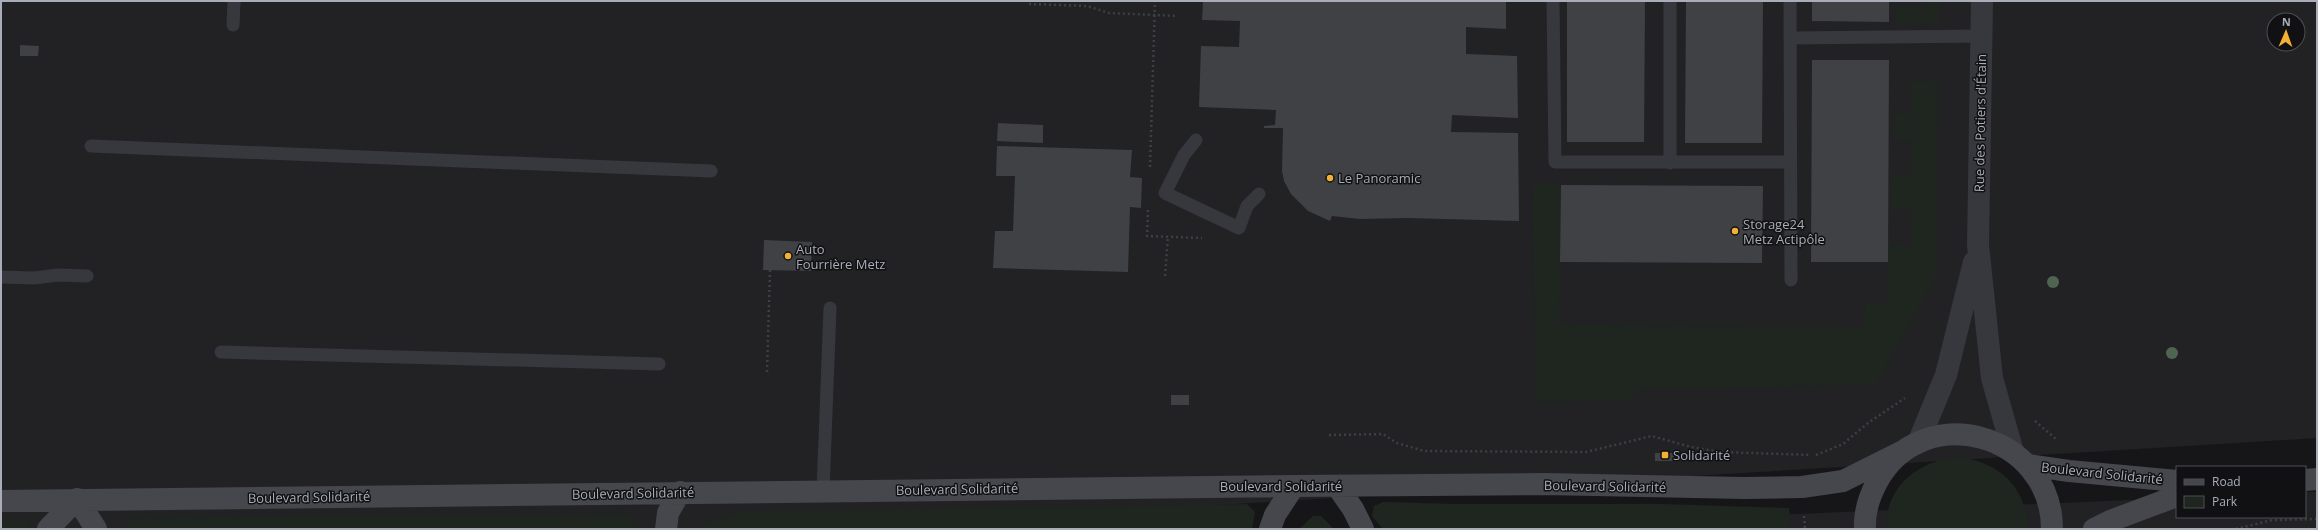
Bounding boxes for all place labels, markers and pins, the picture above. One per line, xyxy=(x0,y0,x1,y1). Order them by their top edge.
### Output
place label: Le Panoramic xyxy=(1338,169,1420,187)
marker: Le Panoramic xyxy=(1325,173,1335,183)
place label: Storage24 Metz Actipôle xyxy=(1743,215,1825,248)
marker: Storage24 Metz Actipôle xyxy=(1730,226,1740,236)
place label: Auto Fourrière Metz xyxy=(796,240,885,273)
marker: Auto Fourrière Metz xyxy=(783,251,793,261)
place label: Solidarité xyxy=(1673,446,1730,464)
marker: Solidarité xyxy=(1660,450,1670,460)

